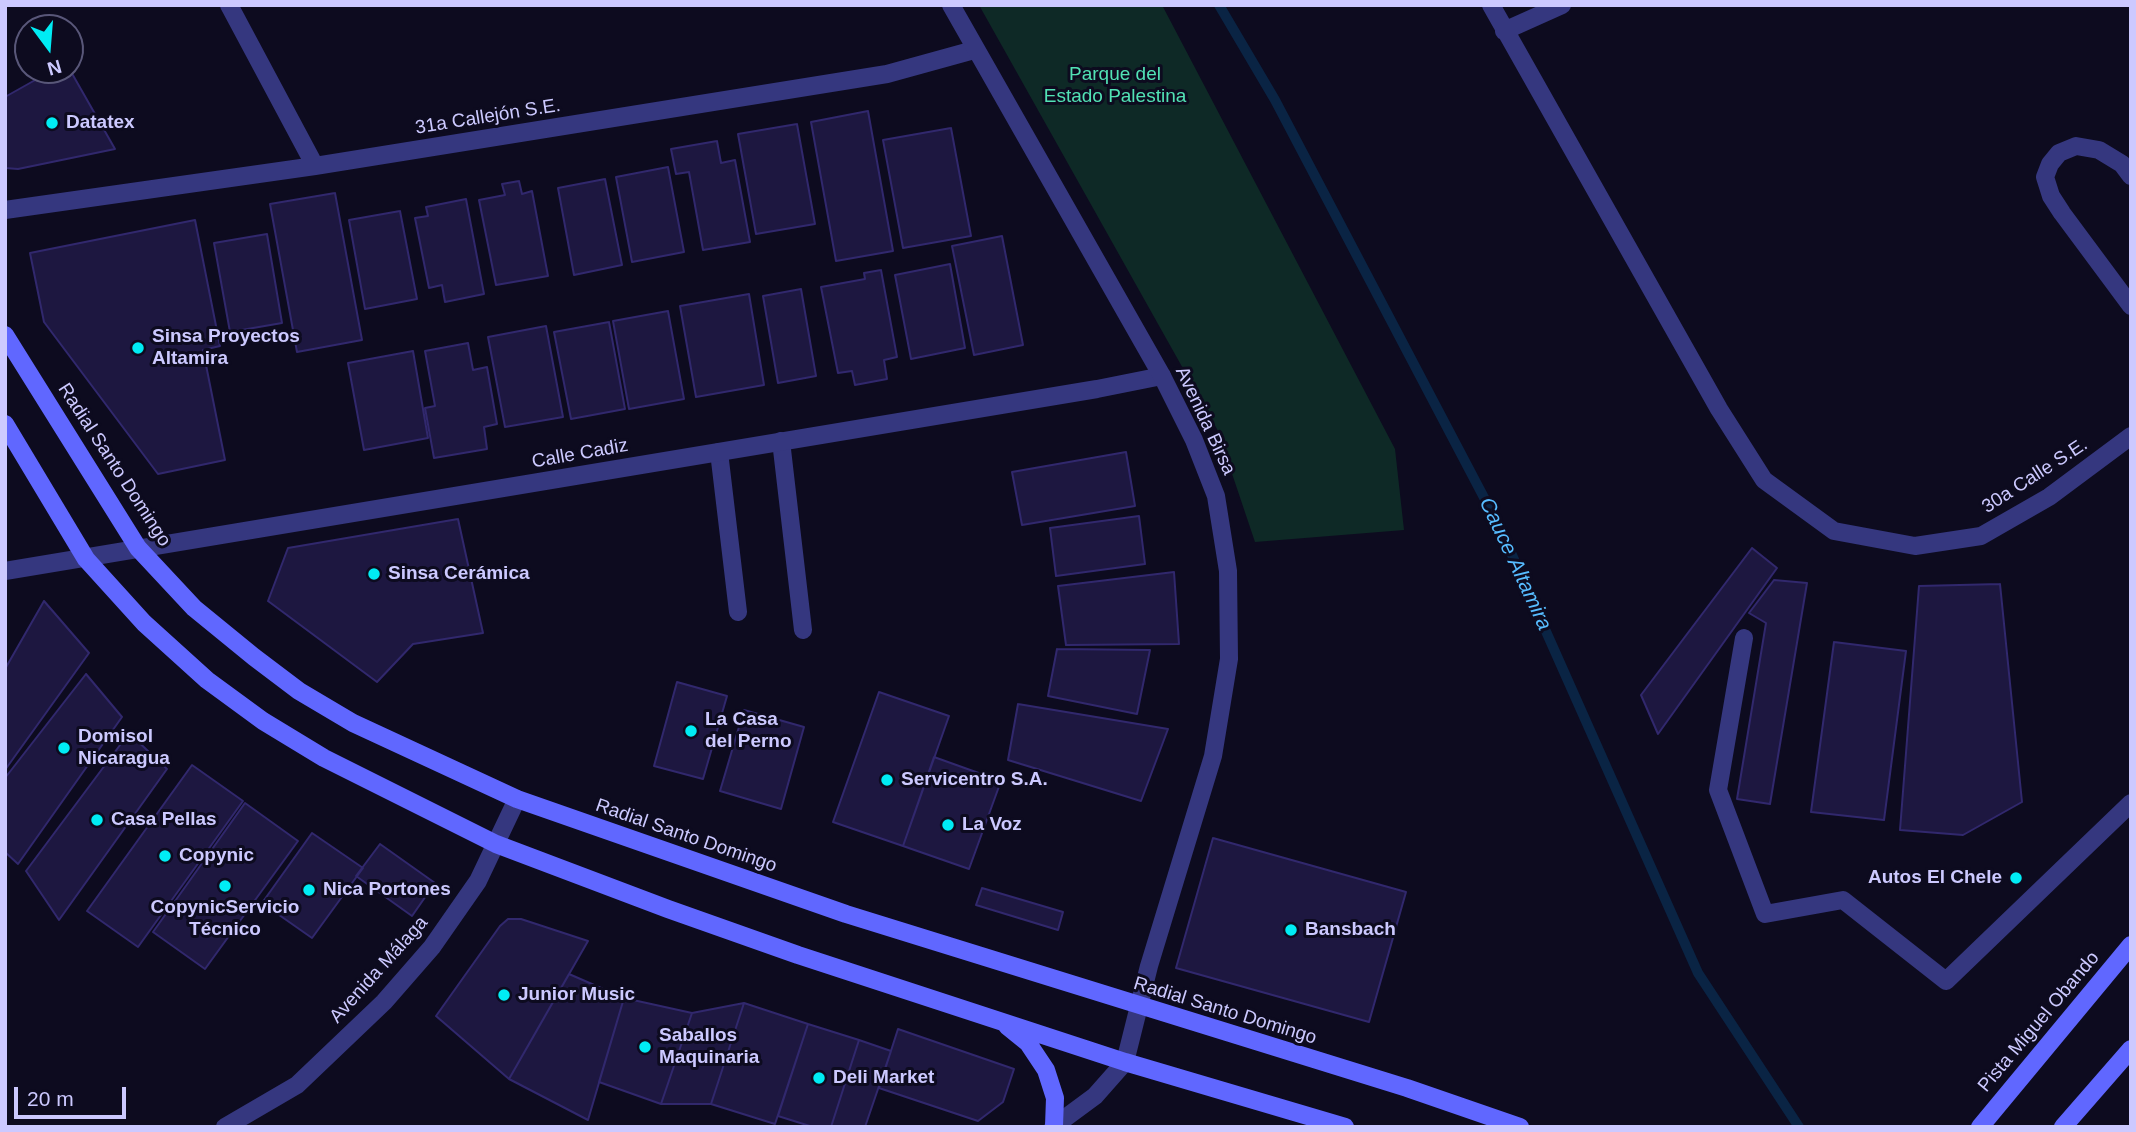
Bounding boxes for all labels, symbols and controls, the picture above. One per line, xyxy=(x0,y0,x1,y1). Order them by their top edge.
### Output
north arrow xyxy=(14,14,84,84)
text: N xyxy=(45,56,64,80)
park label: Parque del Estado Palestina xyxy=(1044,64,1186,108)
street label: 31a Callejón S.E. xyxy=(414,94,562,140)
place label: Datatex xyxy=(66,112,135,134)
marker: Datatex xyxy=(44,115,60,131)
place label: Sinsa Proyectos Altamira xyxy=(152,326,300,370)
marker: Sinsa Proyectos Altamira xyxy=(130,340,146,356)
street label: Avenida Birsa xyxy=(1170,363,1240,479)
street label: Radial Santo Domingo xyxy=(53,379,175,551)
street label: 30a Calle S.E. xyxy=(1978,433,2092,519)
street label: Calle Cadiz xyxy=(530,434,630,474)
water label: Cauce Altamira xyxy=(1473,494,1557,634)
place label: Sinsa Cerámica xyxy=(388,563,530,585)
marker: Sinsa Cerámica xyxy=(366,566,382,582)
place label: La Casa del Perno xyxy=(705,709,792,753)
marker: La Casa del Perno xyxy=(683,723,699,739)
place label: Domisol Nicaragua xyxy=(78,726,170,770)
marker: Domisol Nicaragua xyxy=(56,740,72,756)
place label: Servicentro S.A. xyxy=(901,769,1048,791)
marker: Servicentro S.A. xyxy=(879,772,895,788)
street label: Radial Santo Domingo xyxy=(592,794,780,878)
place label: Casa Pellas xyxy=(111,809,217,831)
marker: Casa Pellas xyxy=(89,812,105,828)
place label: La Voz xyxy=(962,814,1022,836)
marker: La Voz xyxy=(940,817,956,833)
place label: Copynic xyxy=(179,845,254,867)
marker: Copynic xyxy=(157,848,173,864)
place label: Autos El Chele xyxy=(1868,867,2002,889)
marker: Autos El Chele xyxy=(2008,870,2024,886)
marker: CopynicServicio Técnico xyxy=(217,878,233,894)
place label: Nica Portones xyxy=(323,879,451,901)
marker: Nica Portones xyxy=(301,882,317,898)
place label: CopynicServicio Técnico xyxy=(151,897,299,941)
street label: Avenida Málaga xyxy=(325,912,433,1028)
place label: Bansbach xyxy=(1305,919,1396,941)
marker: Bansbach xyxy=(1283,922,1299,938)
street label: Pista Miguel Obando xyxy=(1974,947,2104,1097)
street label: Radial Santo Domingo xyxy=(1131,972,1319,1050)
place label: Junior Music xyxy=(518,984,635,1006)
marker: Junior Music xyxy=(496,987,512,1003)
place label: Saballos Maquinaria xyxy=(659,1025,759,1069)
marker: Saballos Maquinaria xyxy=(637,1039,653,1055)
place label: Deli Market xyxy=(833,1067,934,1089)
marker: Deli Market xyxy=(811,1070,827,1086)
scale bar xyxy=(18,1072,130,1116)
text: 20 m xyxy=(27,1087,74,1110)

